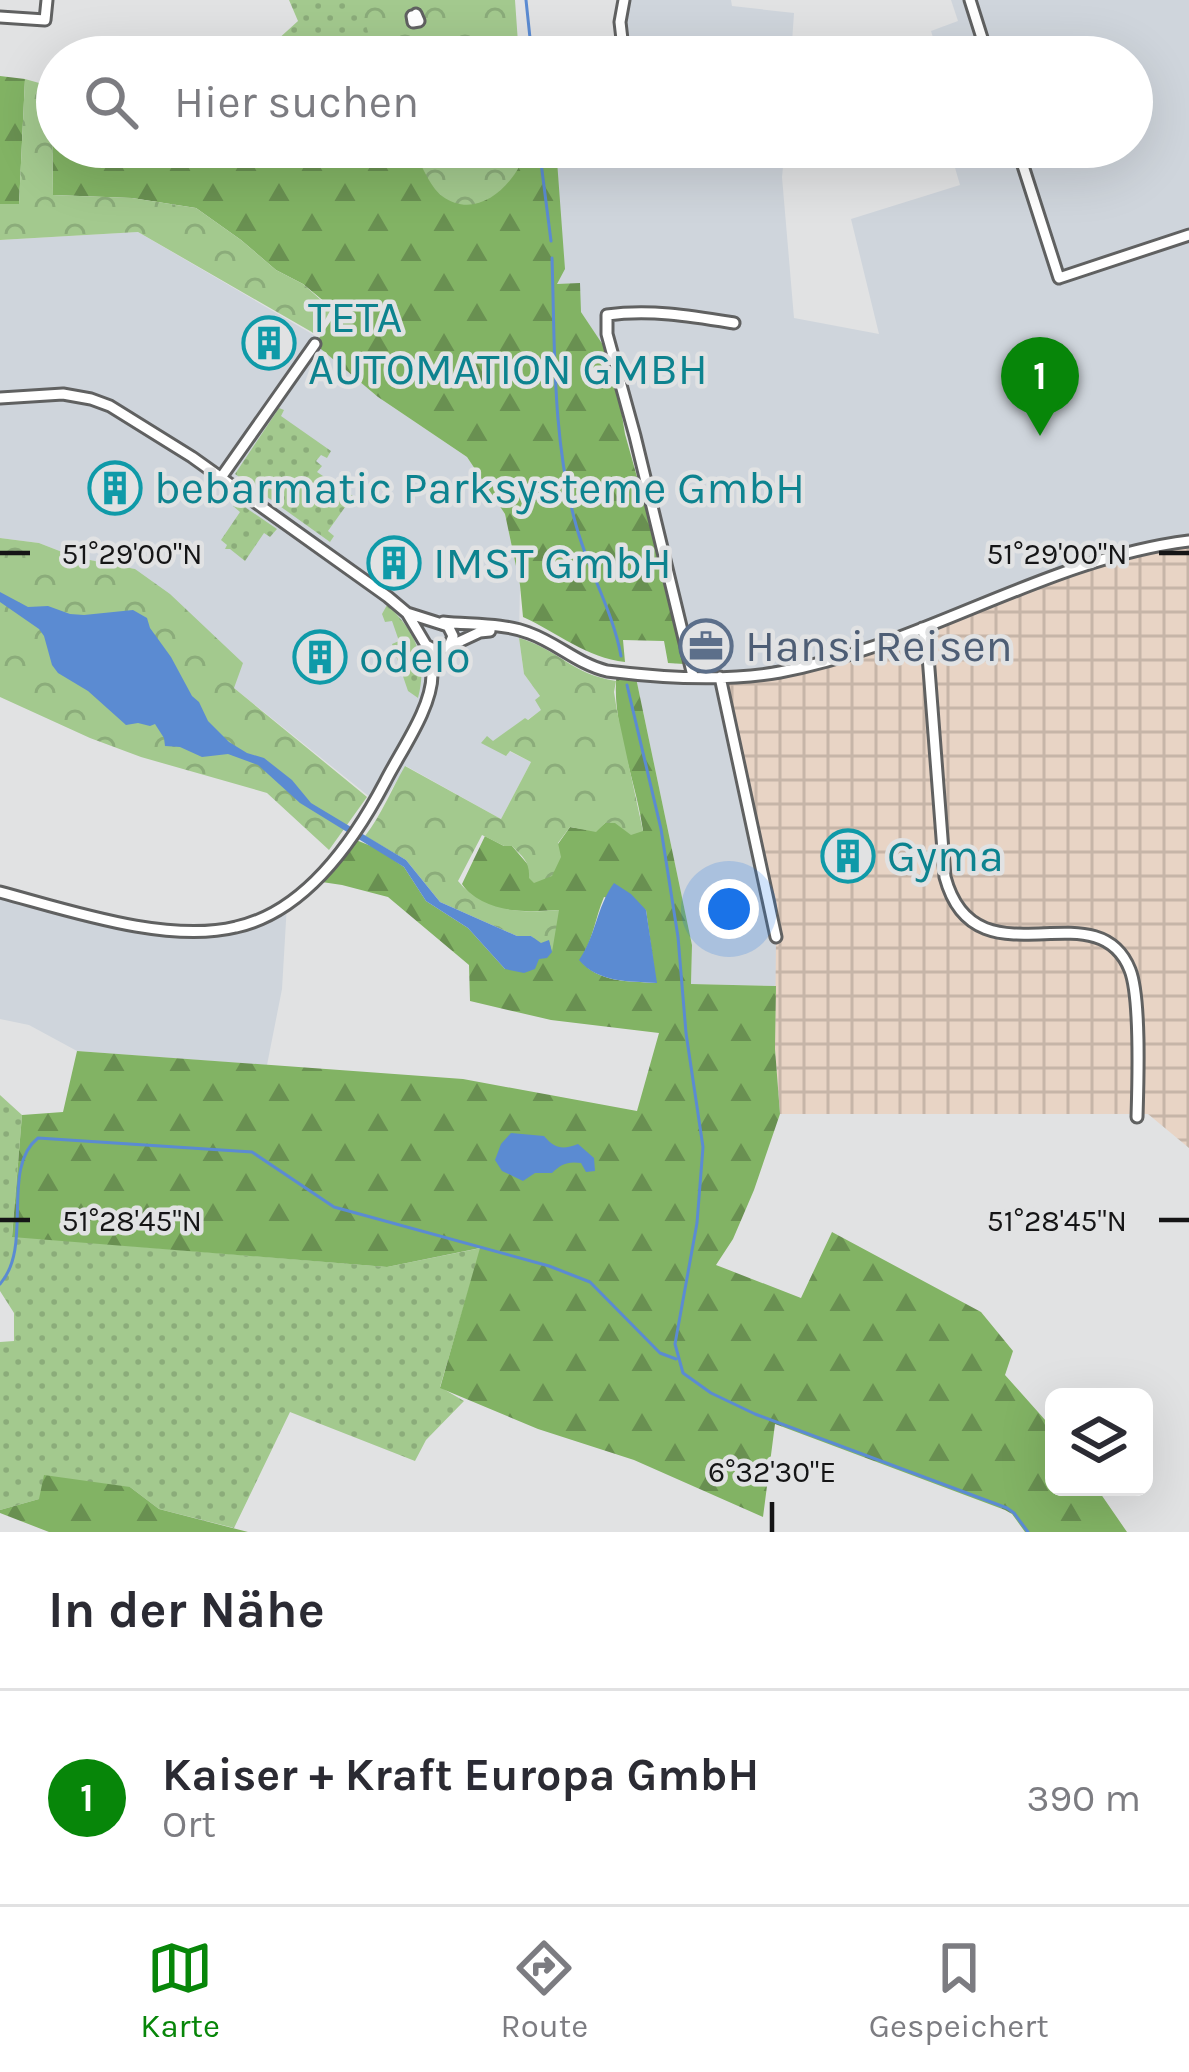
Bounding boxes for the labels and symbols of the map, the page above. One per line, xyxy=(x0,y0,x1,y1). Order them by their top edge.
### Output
place label: TETA AUTOMATION GMBH xyxy=(308,291,708,395)
building icon: TETA AUTOMATION GMBH xyxy=(241,315,297,371)
pin: 1 xyxy=(1001,337,1079,436)
building icon: bebarmatic Parksysteme GmbH xyxy=(87,460,143,516)
place label: bebarmatic Parksysteme GmbH xyxy=(154,462,805,515)
building icon: IMST GmbH xyxy=(366,535,422,591)
text: 51°29'00"N xyxy=(61,536,203,572)
text: 51°29'00"N xyxy=(986,536,1128,572)
place label: IMST GmbH xyxy=(433,537,672,589)
office icon: Hansi Reisen xyxy=(678,618,734,674)
place label: Hansi Reisen xyxy=(745,620,1013,672)
building icon: odelo xyxy=(292,629,348,685)
place label: odelo xyxy=(359,631,471,683)
building icon: Gyma xyxy=(820,828,876,884)
place label: Gyma xyxy=(887,830,1004,883)
your location xyxy=(699,879,759,939)
text: 51°28'45"N xyxy=(62,1203,202,1239)
text: 51°28'45"N xyxy=(987,1203,1127,1239)
text: 6°32'30"E xyxy=(708,1454,836,1490)

